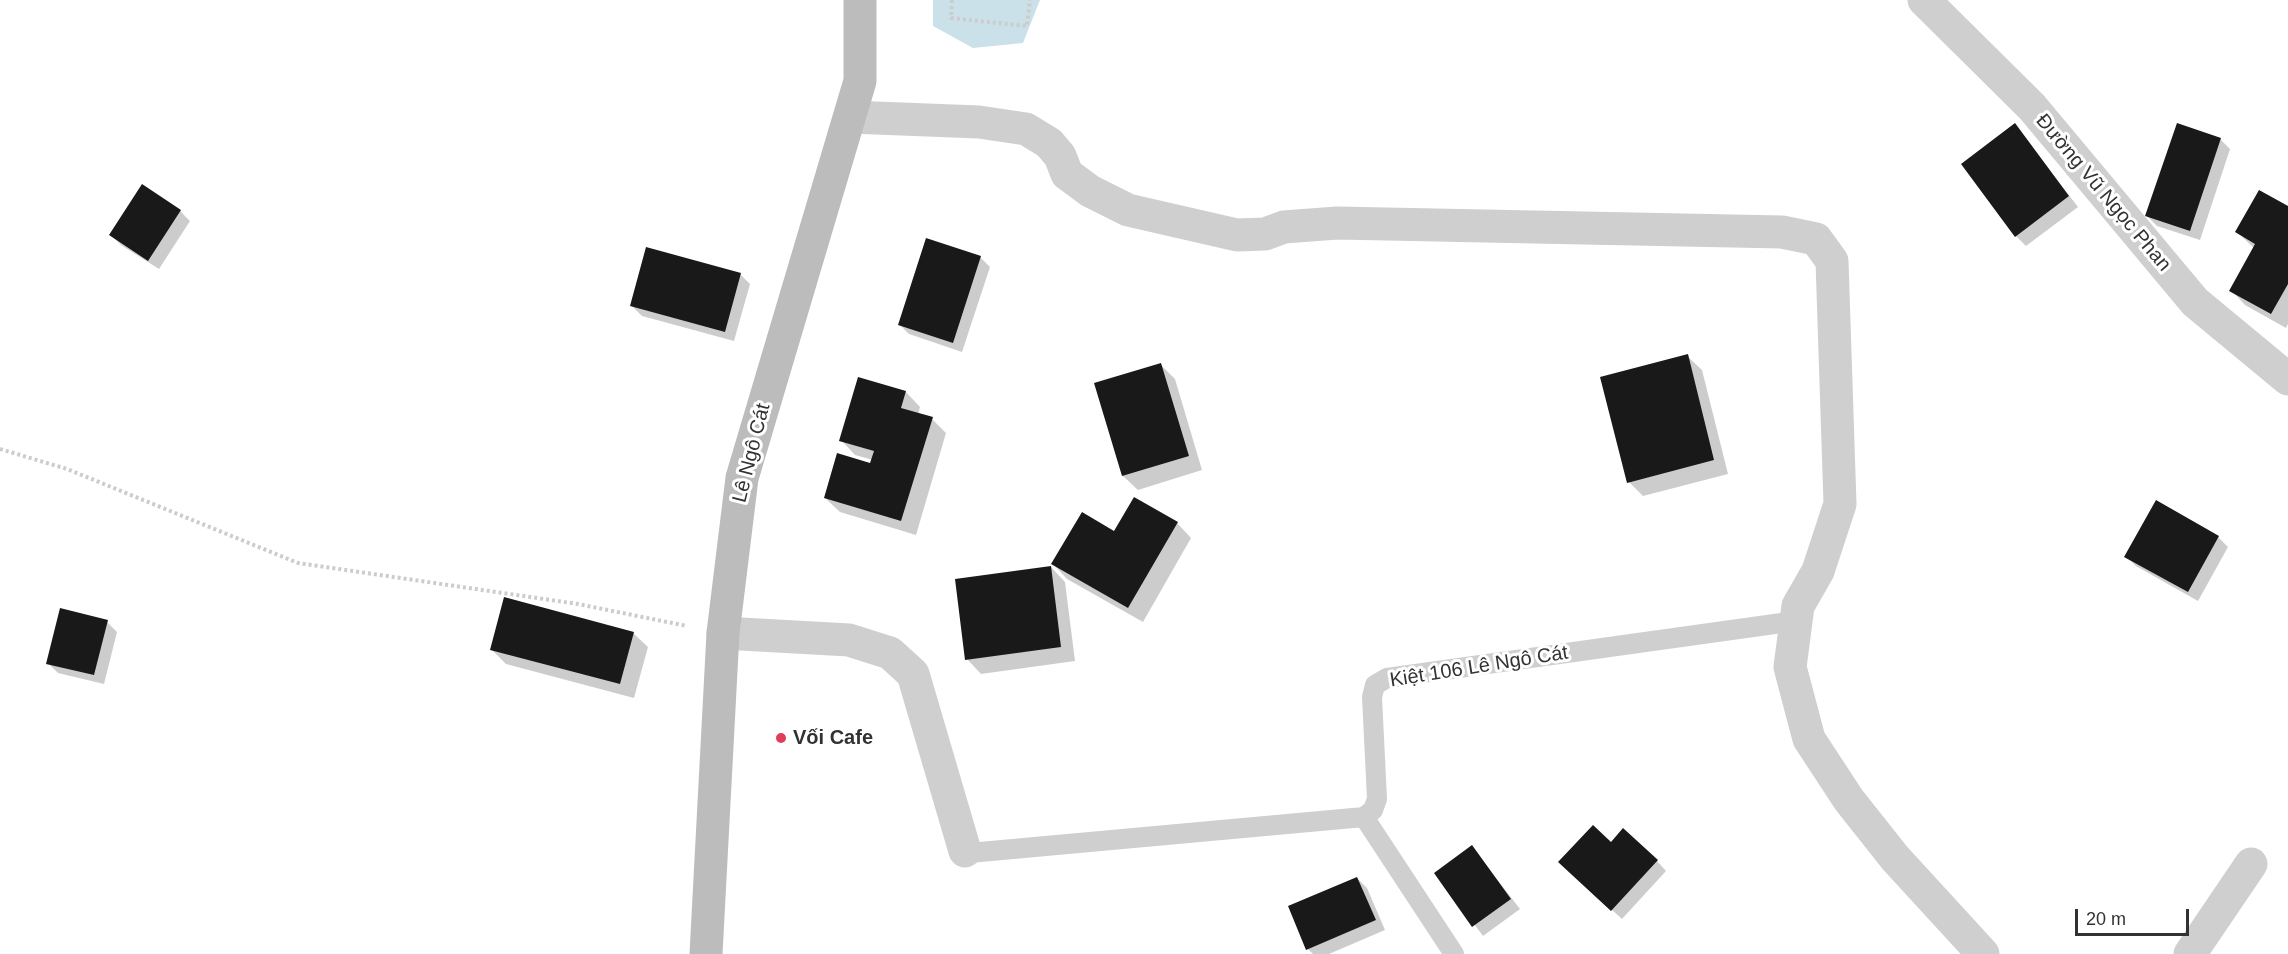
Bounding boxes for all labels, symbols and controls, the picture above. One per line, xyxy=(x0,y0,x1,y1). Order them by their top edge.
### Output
street label: Đường Vũ Ngọc Phan xyxy=(2030,110,2176,276)
street label: Lê Ngô Cát xyxy=(728,401,776,505)
street label: Kiệt 106 Lê Ngô Cát xyxy=(1388,641,1570,693)
place label: Vối Cafe xyxy=(793,726,873,750)
marker: Vối Cafe xyxy=(774,731,788,745)
scale bar xyxy=(2078,897,2192,935)
text: 20 m xyxy=(2086,909,2126,929)

